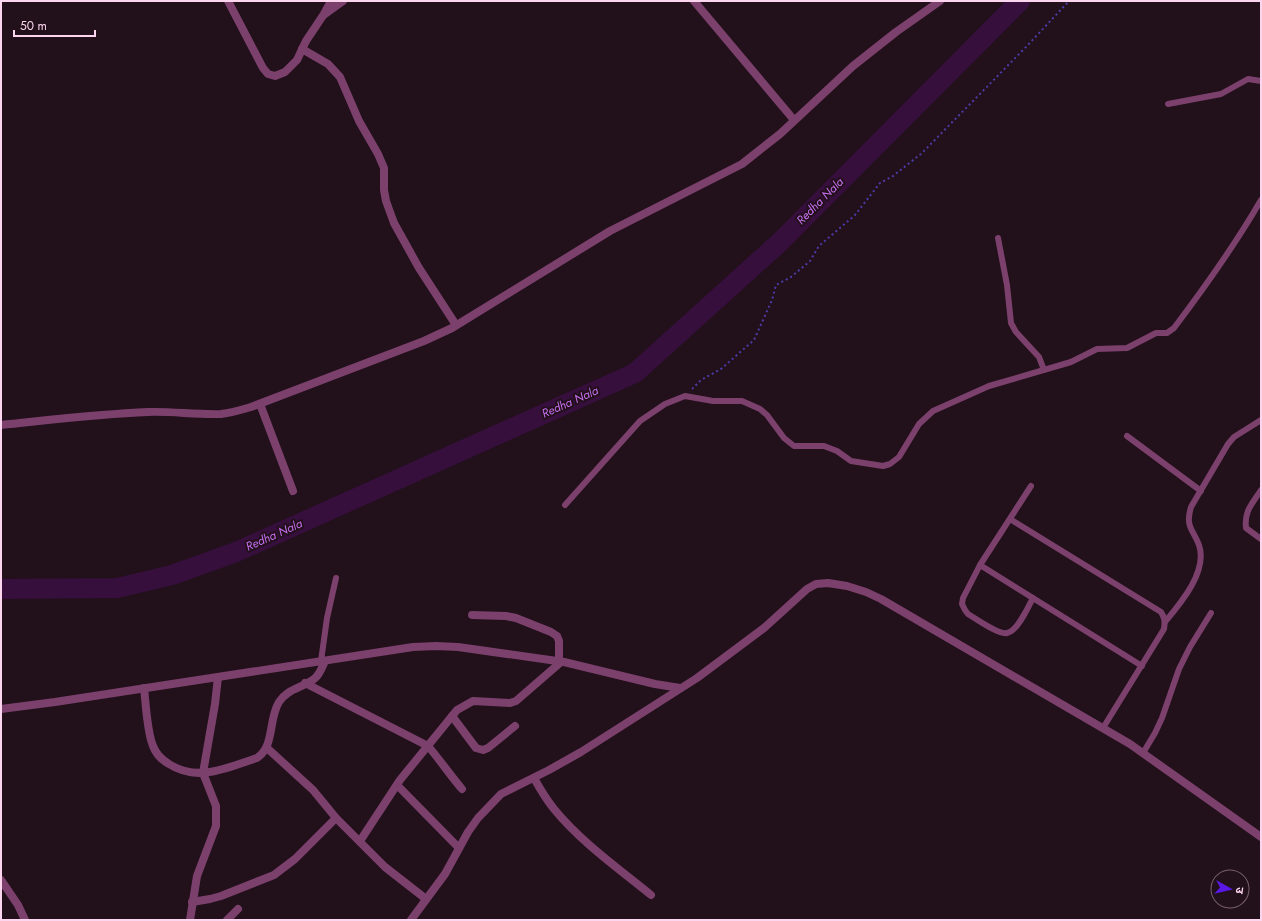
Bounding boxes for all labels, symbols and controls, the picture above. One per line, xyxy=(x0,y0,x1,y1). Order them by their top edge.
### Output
scale bar xyxy=(14,12,95,38)
text: 50 m xyxy=(20,17,47,35)
water label: Redha Nala xyxy=(792,173,848,229)
water label: Redha Nala xyxy=(539,381,602,423)
water label: Redha Nala xyxy=(243,514,306,556)
north arrow xyxy=(1210,869,1250,909)
text: उ xyxy=(1231,886,1248,895)

